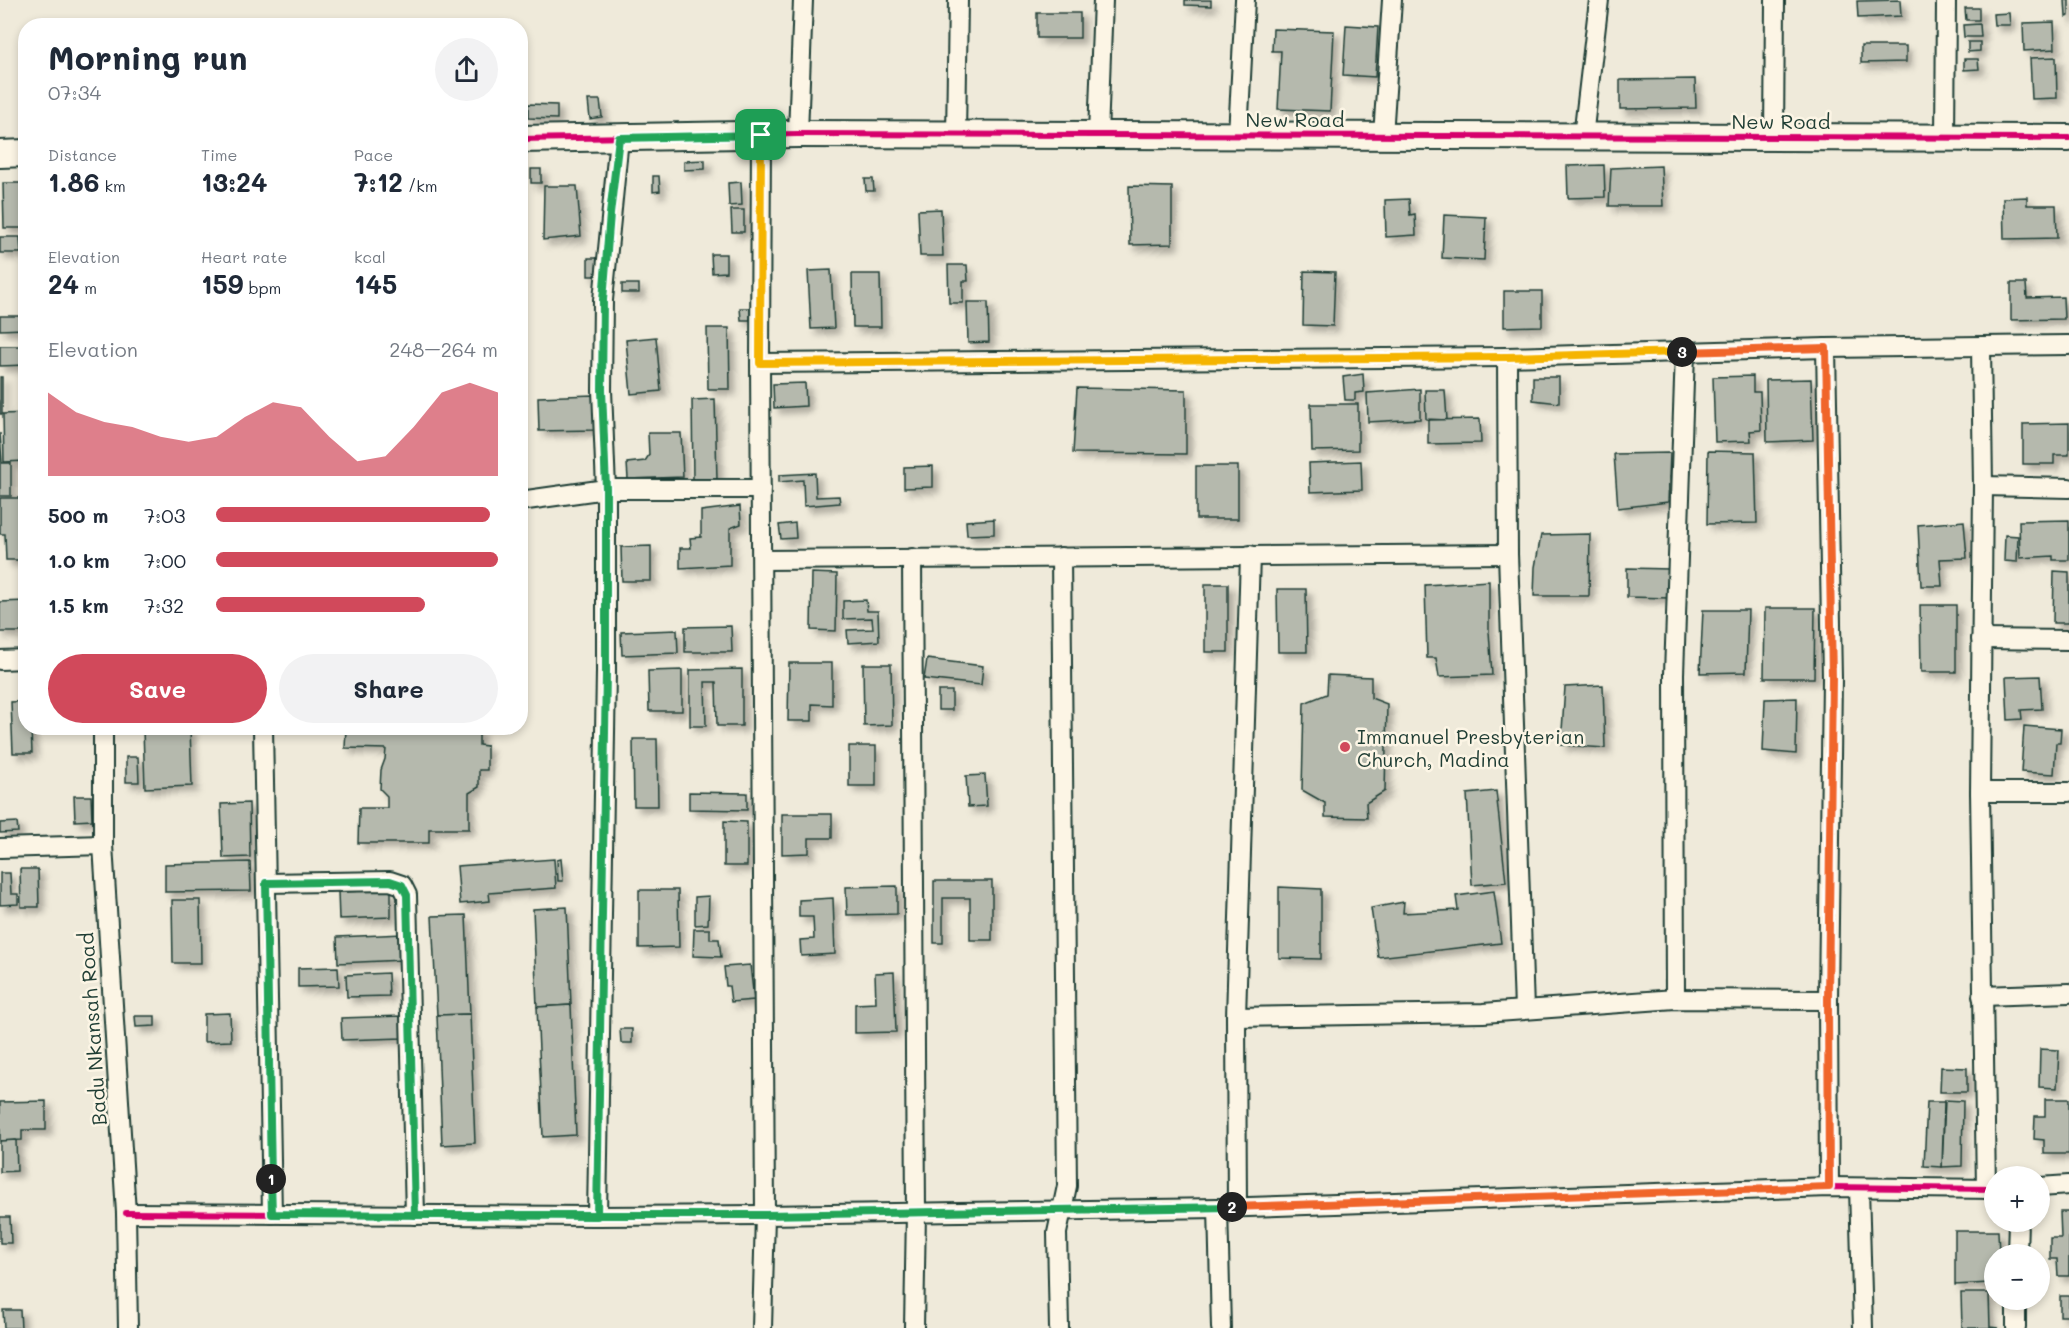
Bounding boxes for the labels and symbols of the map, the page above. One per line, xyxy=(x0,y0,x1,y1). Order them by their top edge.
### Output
street label: New Road xyxy=(1246,106,1344,132)
street label: New Road xyxy=(1732,108,1830,134)
pin xyxy=(735,109,786,160)
pin: 3 xyxy=(1667,337,1697,367)
place label: Immanuel Presbyterian Church, Madina xyxy=(1357,723,1584,772)
marker: Immanuel Presbyterian Church, Madina xyxy=(1338,740,1352,754)
street label: Badu Nkansah Road xyxy=(72,932,112,1126)
pin: 1 xyxy=(256,1164,286,1194)
pin: 2 xyxy=(1217,1192,1247,1222)

